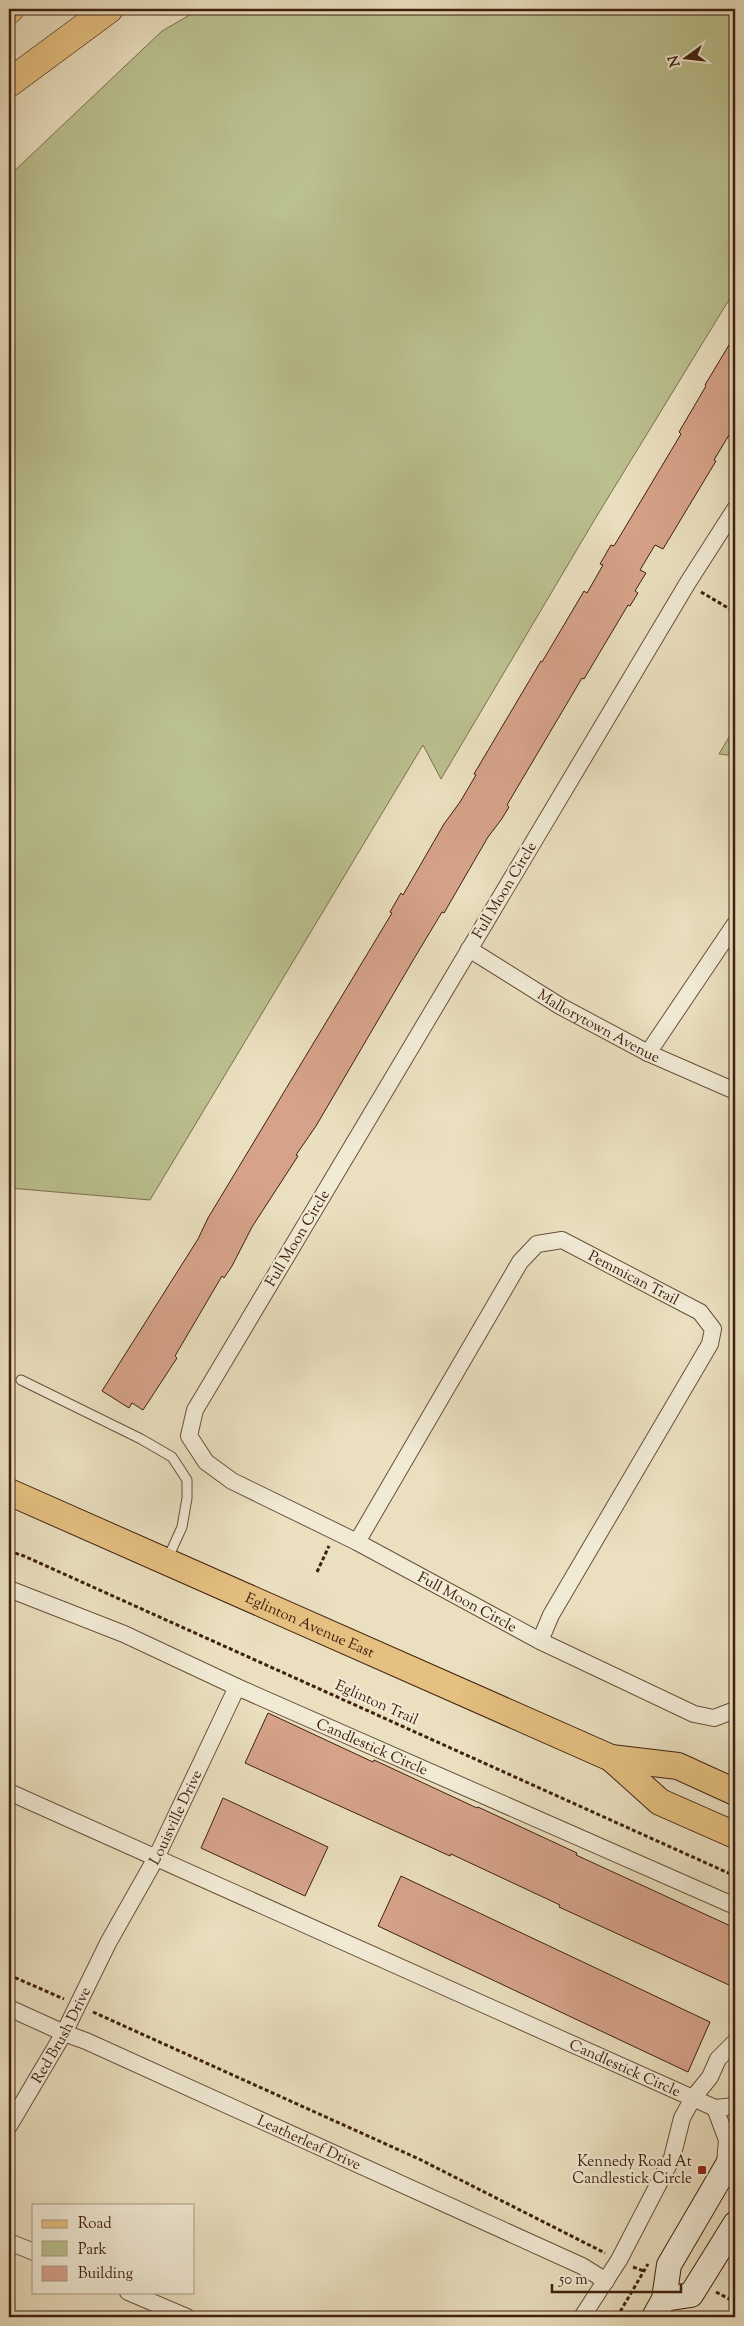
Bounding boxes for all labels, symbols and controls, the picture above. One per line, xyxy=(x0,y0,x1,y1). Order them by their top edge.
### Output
north arrow xyxy=(662,32,712,82)
text: N xyxy=(664,53,686,69)
street label: Full Moon Circle xyxy=(468,838,543,943)
street label: Mallorytown Avenue xyxy=(533,985,663,1069)
street label: Full Moon Circle xyxy=(261,1186,336,1291)
street label: Pemmican Trail xyxy=(584,1246,682,1311)
street label: Full Moon Circle xyxy=(413,1568,520,1638)
street label: Eglinton Avenue East xyxy=(241,1589,377,1664)
street label: Eglinton Trail xyxy=(331,1676,421,1731)
street label: Candlestick Circle xyxy=(312,1714,431,1782)
street label: Louisville Drive xyxy=(145,1767,208,1869)
street label: Red Brush Drive xyxy=(28,1984,97,2088)
street label: Candlestick Circle xyxy=(565,2035,683,2103)
street label: Leatherleaf Drive xyxy=(253,2111,364,2176)
place label: Kennedy Road At Candlestick Circle xyxy=(572,2152,692,2190)
marker: Kennedy Road At Candlestick Circle xyxy=(696,2164,708,2176)
legend xyxy=(32,2204,195,2294)
text: Road xyxy=(78,2214,112,2235)
text: Park xyxy=(78,2240,107,2261)
scale bar xyxy=(552,2261,680,2293)
text: Building xyxy=(78,2264,133,2285)
text: 50 m xyxy=(558,2270,588,2291)

